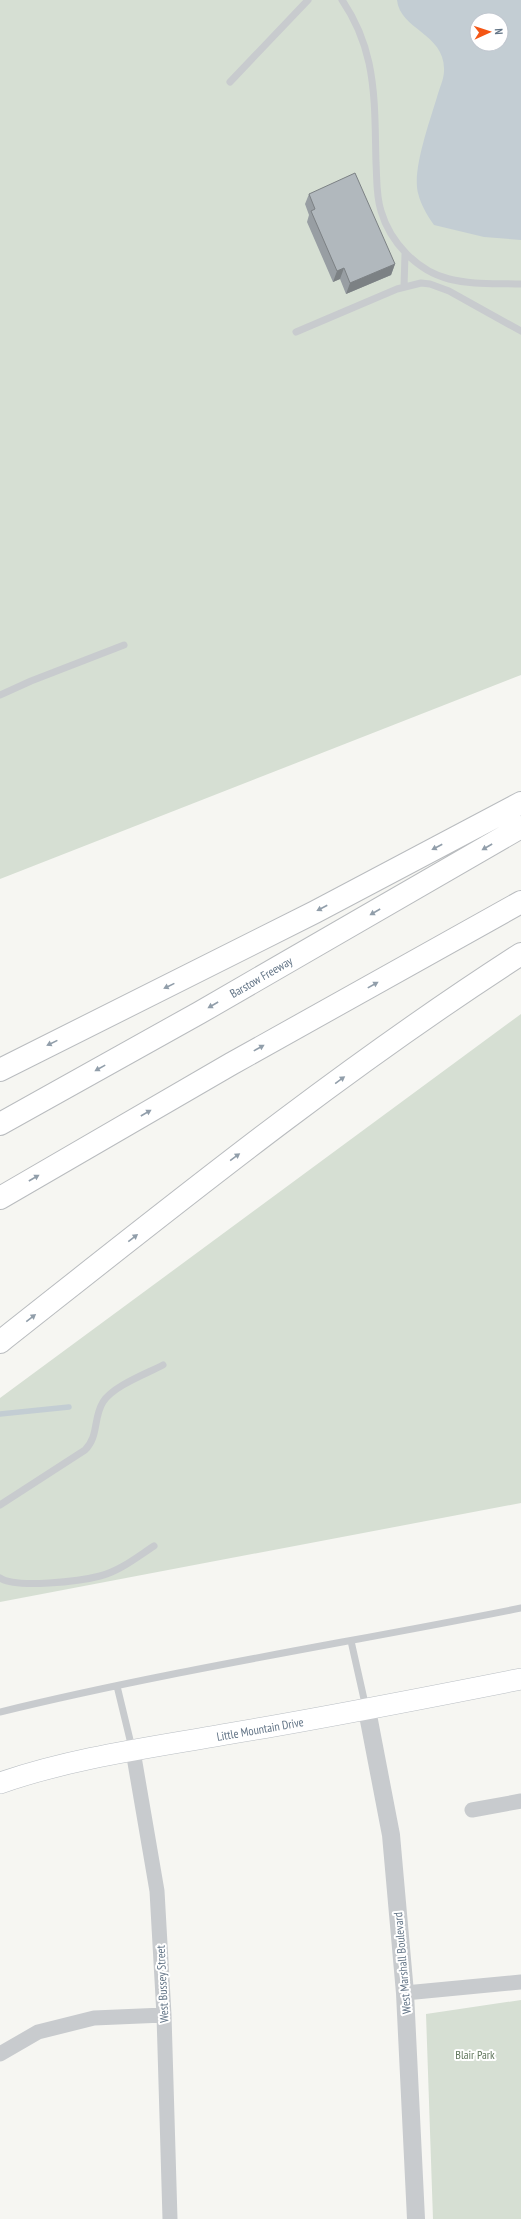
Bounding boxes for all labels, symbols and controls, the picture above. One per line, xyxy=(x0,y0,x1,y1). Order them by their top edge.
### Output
north arrow xyxy=(469,12,509,52)
text: N xyxy=(492,28,506,35)
one-way arrow xyxy=(481,843,493,850)
one-way arrow xyxy=(431,844,443,851)
one-way arrow xyxy=(317,905,328,912)
one-way arrow xyxy=(369,908,380,915)
street label: Barstow Freeway xyxy=(227,953,295,1001)
one-way arrow xyxy=(163,982,174,989)
one-way arrow xyxy=(367,982,379,988)
one-way arrow xyxy=(207,1001,219,1008)
one-way arrow xyxy=(46,1040,58,1046)
one-way arrow xyxy=(253,1045,265,1052)
one-way arrow xyxy=(94,1065,106,1071)
one-way arrow xyxy=(334,1076,345,1084)
one-way arrow xyxy=(140,1110,152,1117)
one-way arrow xyxy=(230,1154,240,1162)
one-way arrow xyxy=(28,1175,40,1182)
one-way arrow xyxy=(127,1233,138,1242)
one-way arrow xyxy=(25,1314,36,1322)
street label: Little Mountain Drive xyxy=(215,1714,305,1744)
street label: West Marshall Boulevard xyxy=(390,1912,414,2014)
street label: West Bussey Street xyxy=(152,1944,172,2023)
park label: Blair Park xyxy=(455,2047,495,2062)

